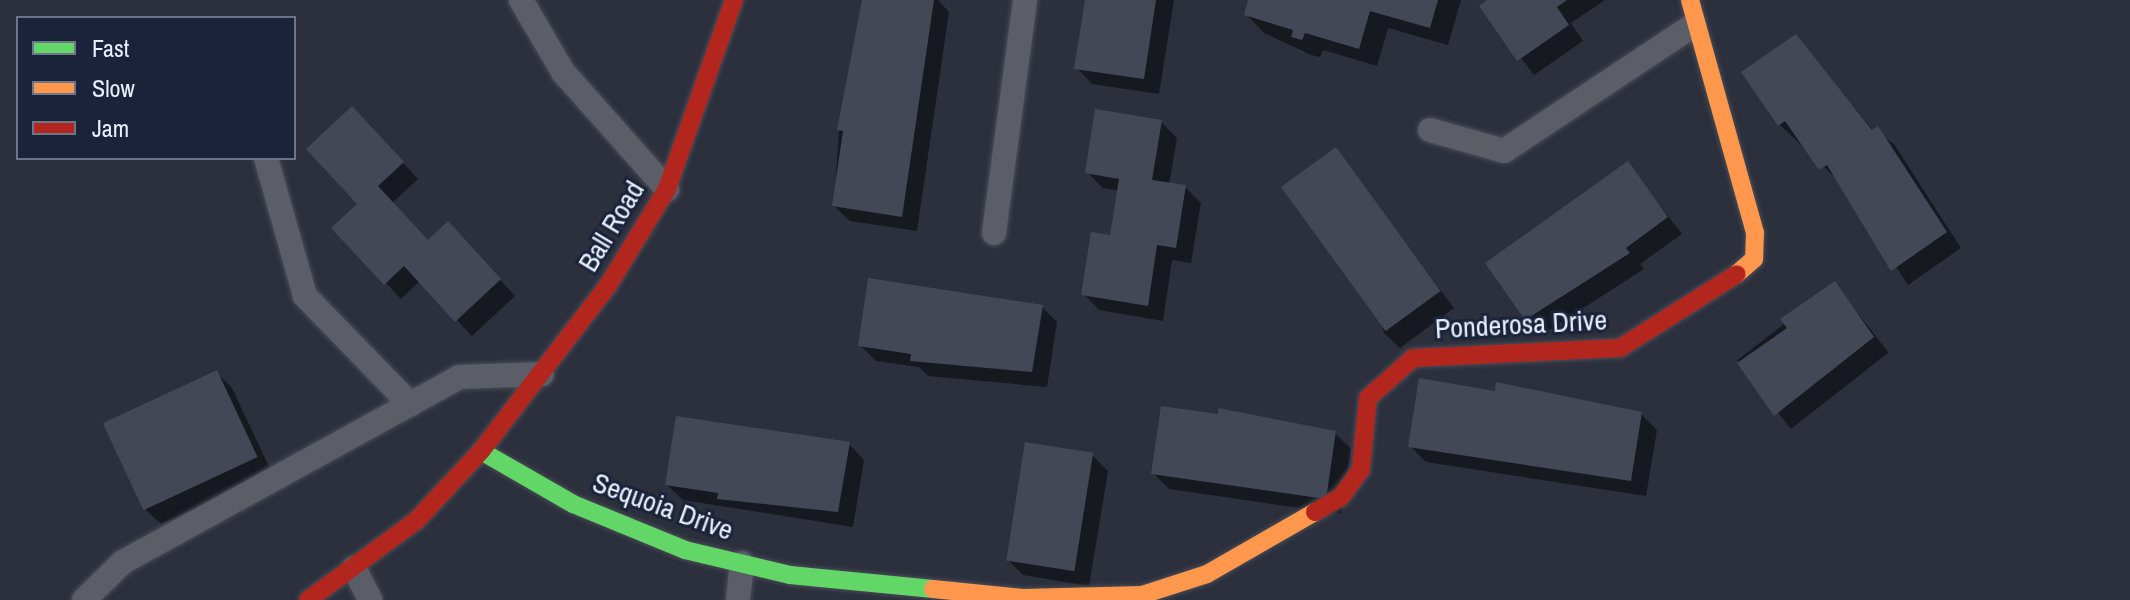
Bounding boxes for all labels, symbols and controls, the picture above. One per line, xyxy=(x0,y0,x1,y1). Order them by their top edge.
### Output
legend xyxy=(16,16,296,160)
text: Fast xyxy=(92,32,129,64)
text: Slow xyxy=(92,72,135,104)
text: Jam xyxy=(92,112,129,144)
street label: Ball Road xyxy=(571,175,651,277)
street label: Ponderosa Drive xyxy=(1434,303,1608,345)
street label: Sequoia Drive xyxy=(588,465,738,547)

